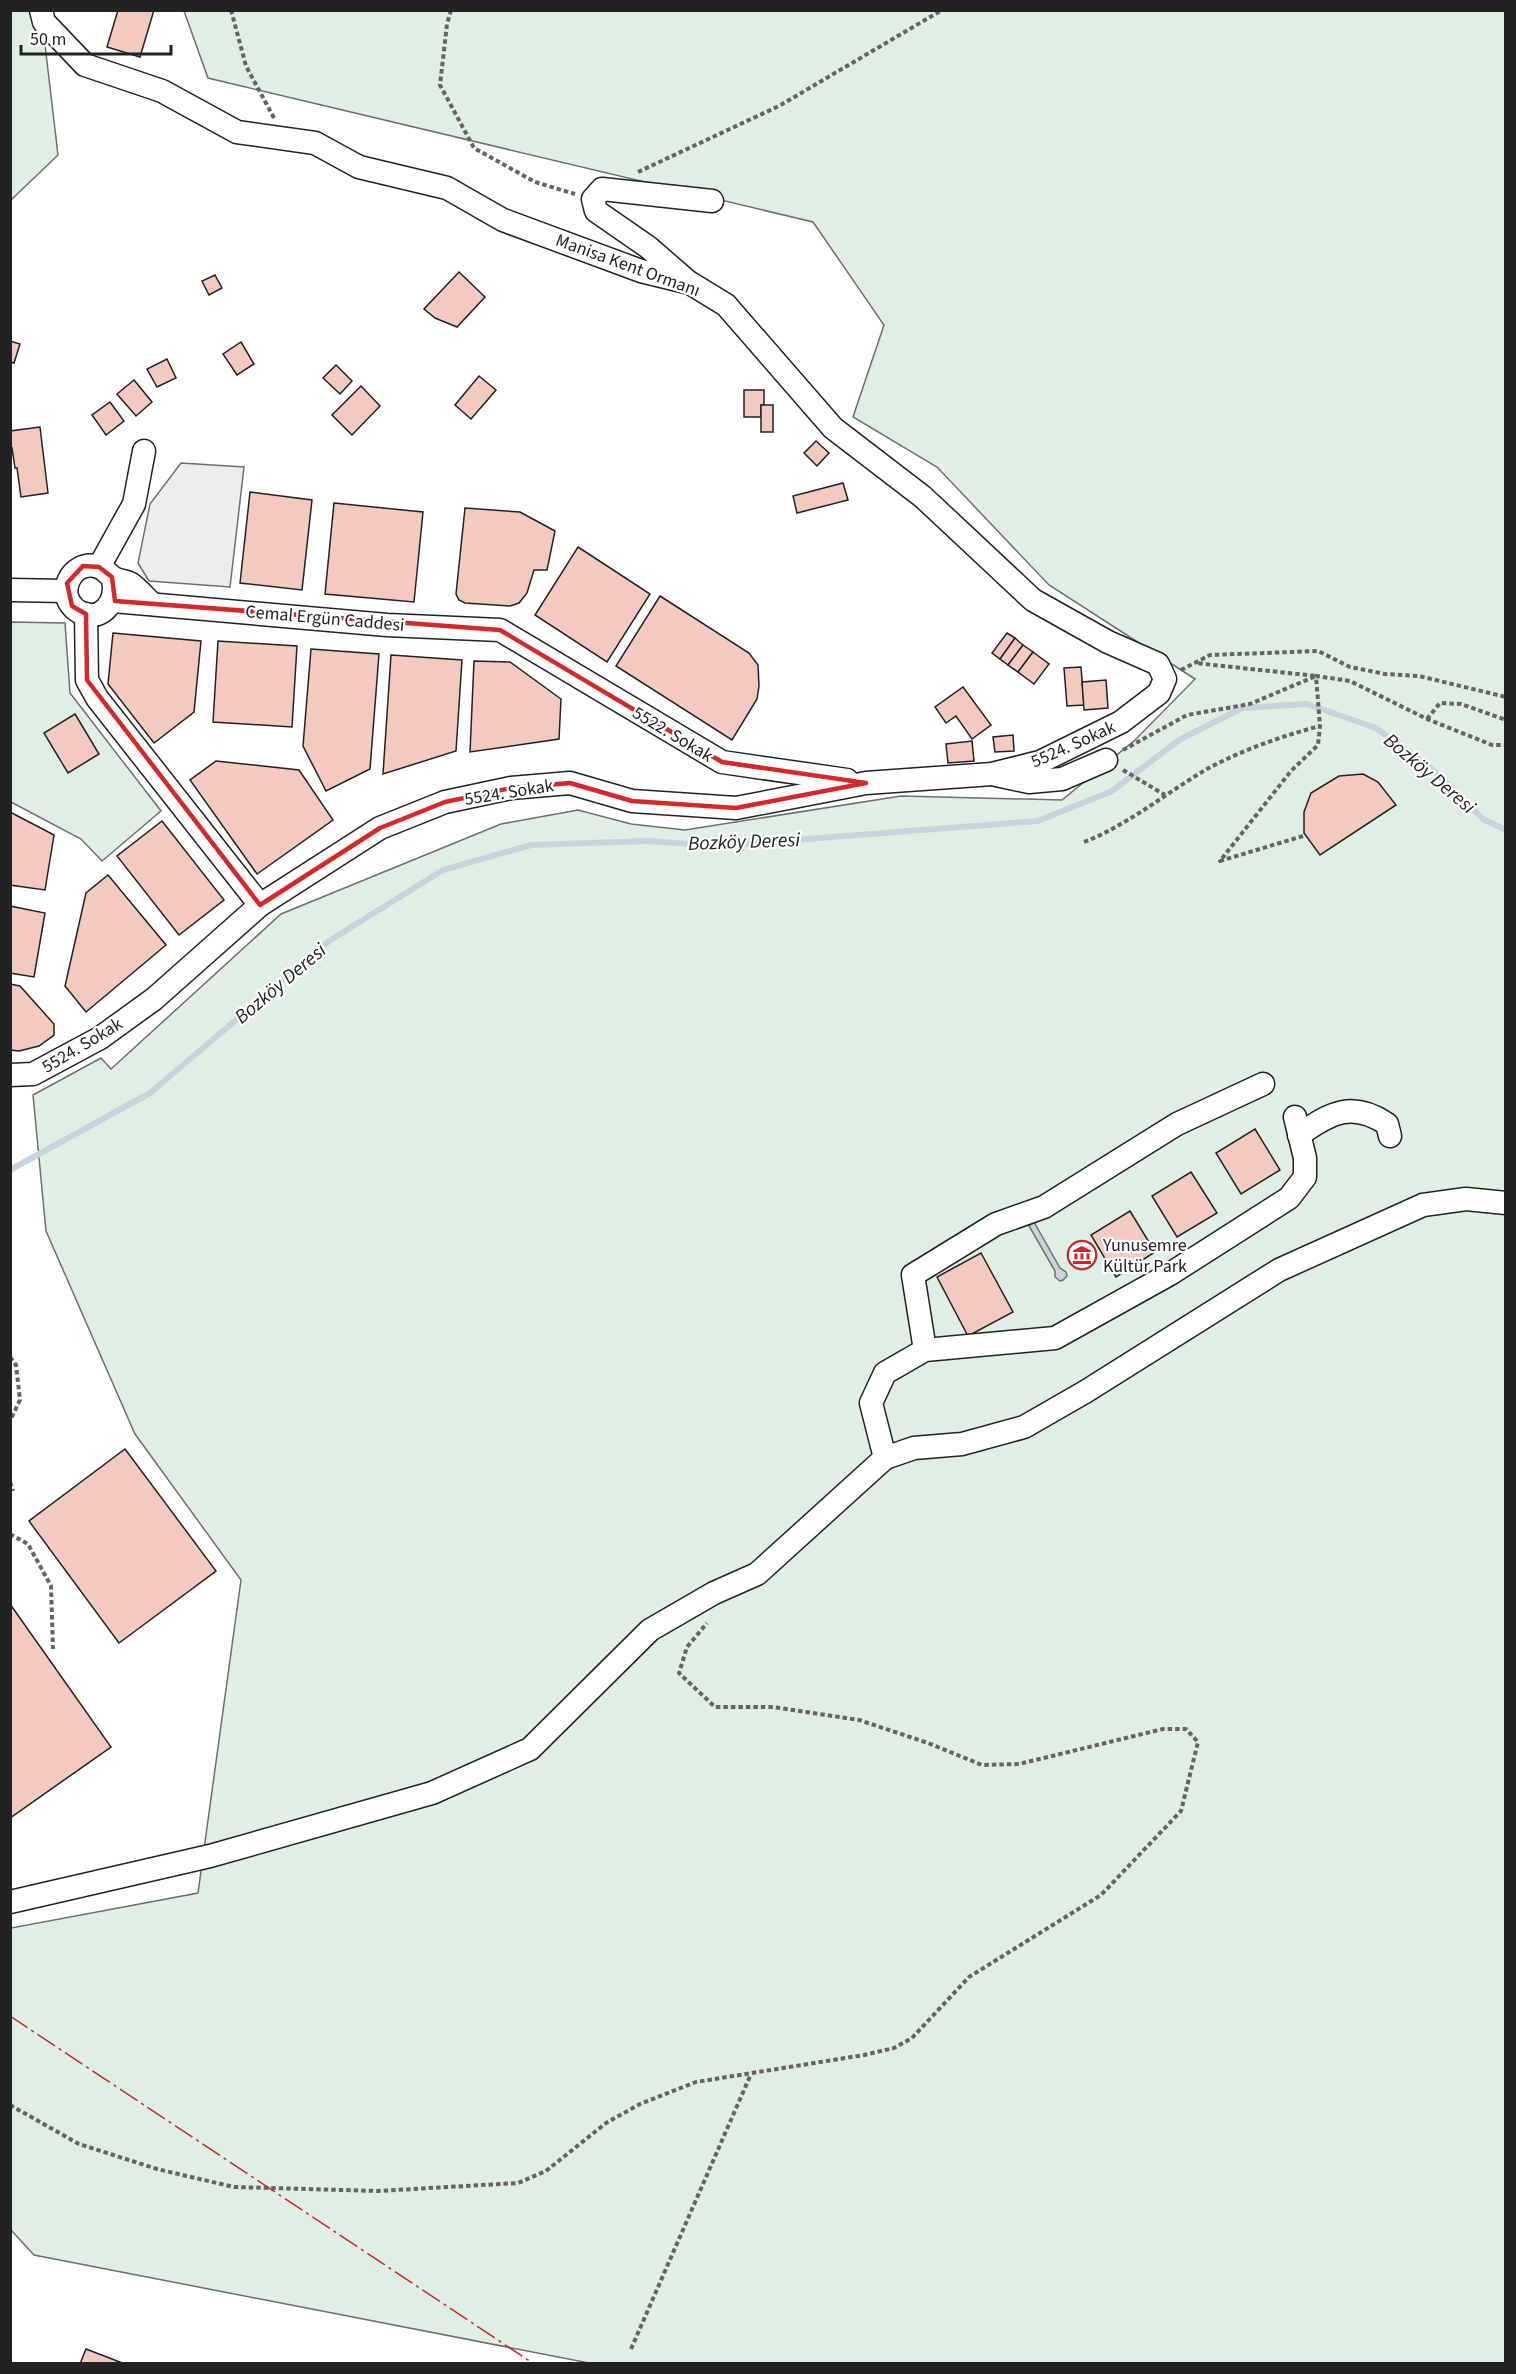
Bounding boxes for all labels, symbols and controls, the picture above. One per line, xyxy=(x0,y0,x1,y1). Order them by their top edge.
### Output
scale bar xyxy=(21,18,171,56)
text: 50 m xyxy=(30,27,66,52)
street label: Manisa Kent Ormanı xyxy=(552,228,703,303)
street label: Cemal Ergün Caddesi xyxy=(244,599,405,638)
street label: 5522. Sokak xyxy=(628,701,718,768)
street label: 5524. Sokak xyxy=(1027,715,1119,774)
water label: Bozköy Deresi xyxy=(1377,727,1482,821)
street label: 5524. Sokak xyxy=(463,773,556,812)
water label: Bozköy Deresi xyxy=(687,826,801,858)
water label: Bozköy Deresi xyxy=(229,937,333,1031)
street label: 5524. Sokak xyxy=(37,1012,127,1079)
place label: Yunusemre Kültür Park xyxy=(1102,1233,1187,1279)
museum icon: Yunusemre Kültür Park xyxy=(1066,1239,1098,1271)

